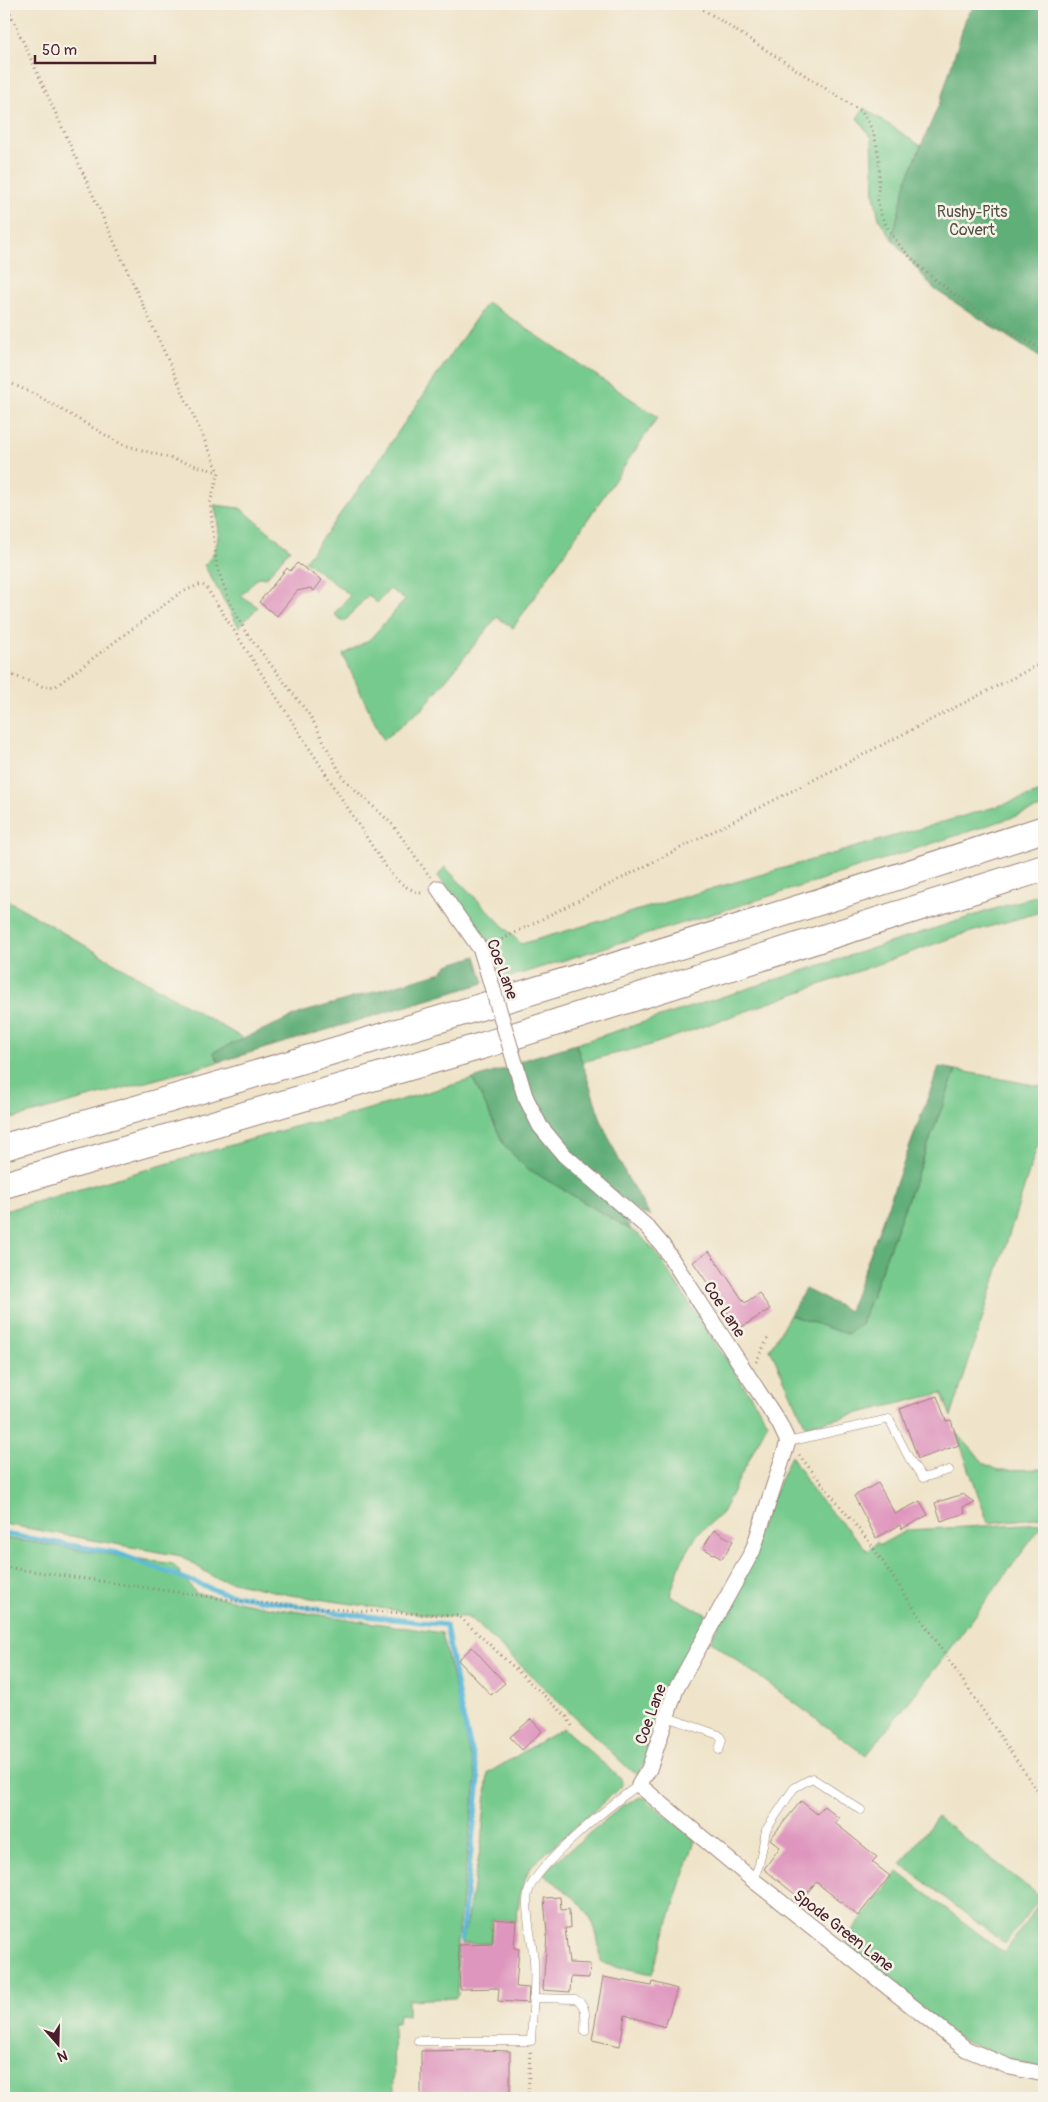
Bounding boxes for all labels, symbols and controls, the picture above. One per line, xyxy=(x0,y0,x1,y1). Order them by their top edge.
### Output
scale bar xyxy=(35,32,155,64)
text: 50 m xyxy=(42,41,77,60)
park label: Rushy-Pits Covert xyxy=(937,202,1007,240)
street label: Coe Lane xyxy=(482,936,522,1002)
street label: Coe Lane xyxy=(699,1278,750,1341)
street label: Coe Lane xyxy=(631,1681,671,1747)
street label: Spode Green Lane xyxy=(789,1885,898,1976)
north arrow xyxy=(32,2020,82,2070)
text: N xyxy=(55,2046,70,2065)

